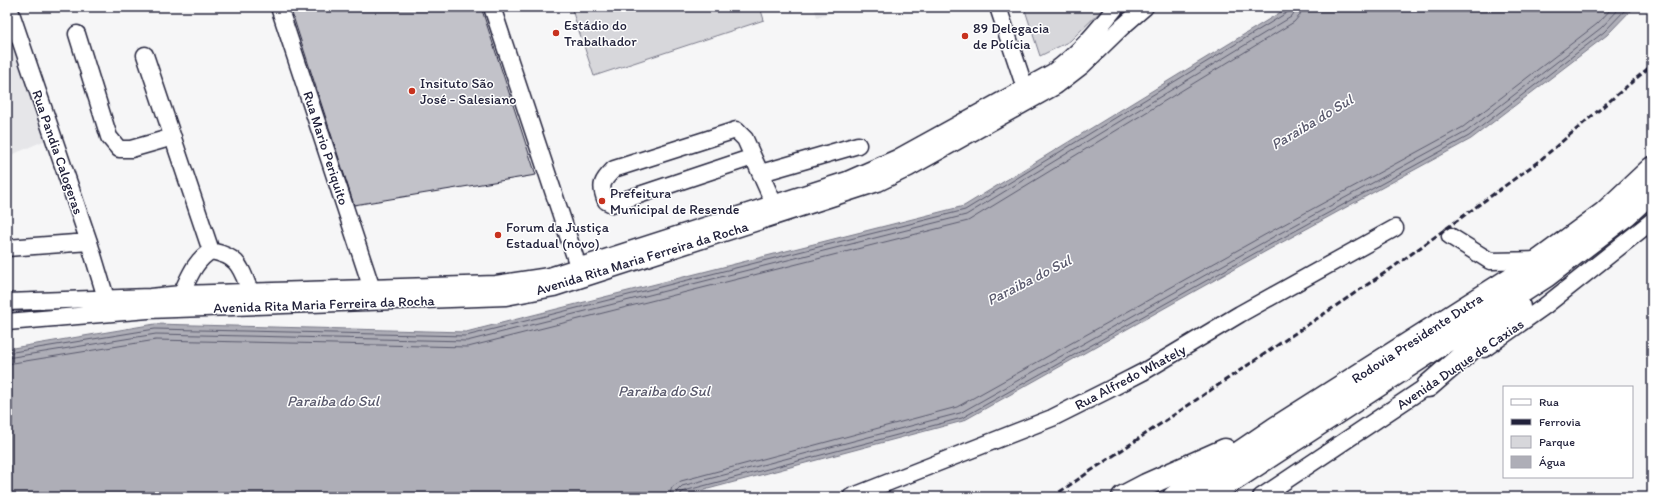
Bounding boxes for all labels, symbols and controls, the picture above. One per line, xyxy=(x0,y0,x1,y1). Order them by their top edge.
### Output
place label: Estádio do Trabalhador xyxy=(564,17,637,50)
place label: 89 Delegacia de Polícia xyxy=(973,20,1049,53)
marker: Estádio do Trabalhador xyxy=(551,28,561,38)
marker: 89 Delegacia de Polícia xyxy=(960,31,970,41)
place label: Insituto São José - Salesiano xyxy=(420,75,516,108)
marker: Insituto São José - Salesiano xyxy=(407,86,417,96)
street label: Rua Pandia Calogeras xyxy=(28,88,87,217)
street label: Rua Mario Periquito xyxy=(299,89,352,207)
water label: Paraiba do Sul xyxy=(1268,90,1358,153)
place label: Prefeitura Municipal de Resende xyxy=(610,185,740,218)
marker: Prefeitura Municipal de Resende xyxy=(597,196,607,206)
street label: Avenida Rita Maria Ferreira da Rocha xyxy=(534,218,751,299)
place label: Forum da Justiça Estadual (novo) xyxy=(506,219,610,252)
marker: Forum da Justiça Estadual (novo) xyxy=(493,230,503,240)
water label: Paraiba do Sul xyxy=(984,250,1076,309)
street label: Rodovia Presidente Dutra xyxy=(1348,289,1487,387)
street label: Avenida Rita Maria Ferreira da Rocha xyxy=(213,292,436,317)
street label: Avenida Duque de Caxias xyxy=(1393,315,1527,413)
street label: Rua Alfredo Whately xyxy=(1072,341,1189,414)
water label: Paraiba do Sul xyxy=(618,382,712,400)
legend xyxy=(1503,386,1633,478)
water label: Paraiba do Sul xyxy=(287,392,381,410)
text: Rua xyxy=(1539,395,1559,409)
text: Ferrovia xyxy=(1539,415,1581,429)
text: Parque xyxy=(1539,435,1575,449)
text: Água xyxy=(1539,455,1565,469)

